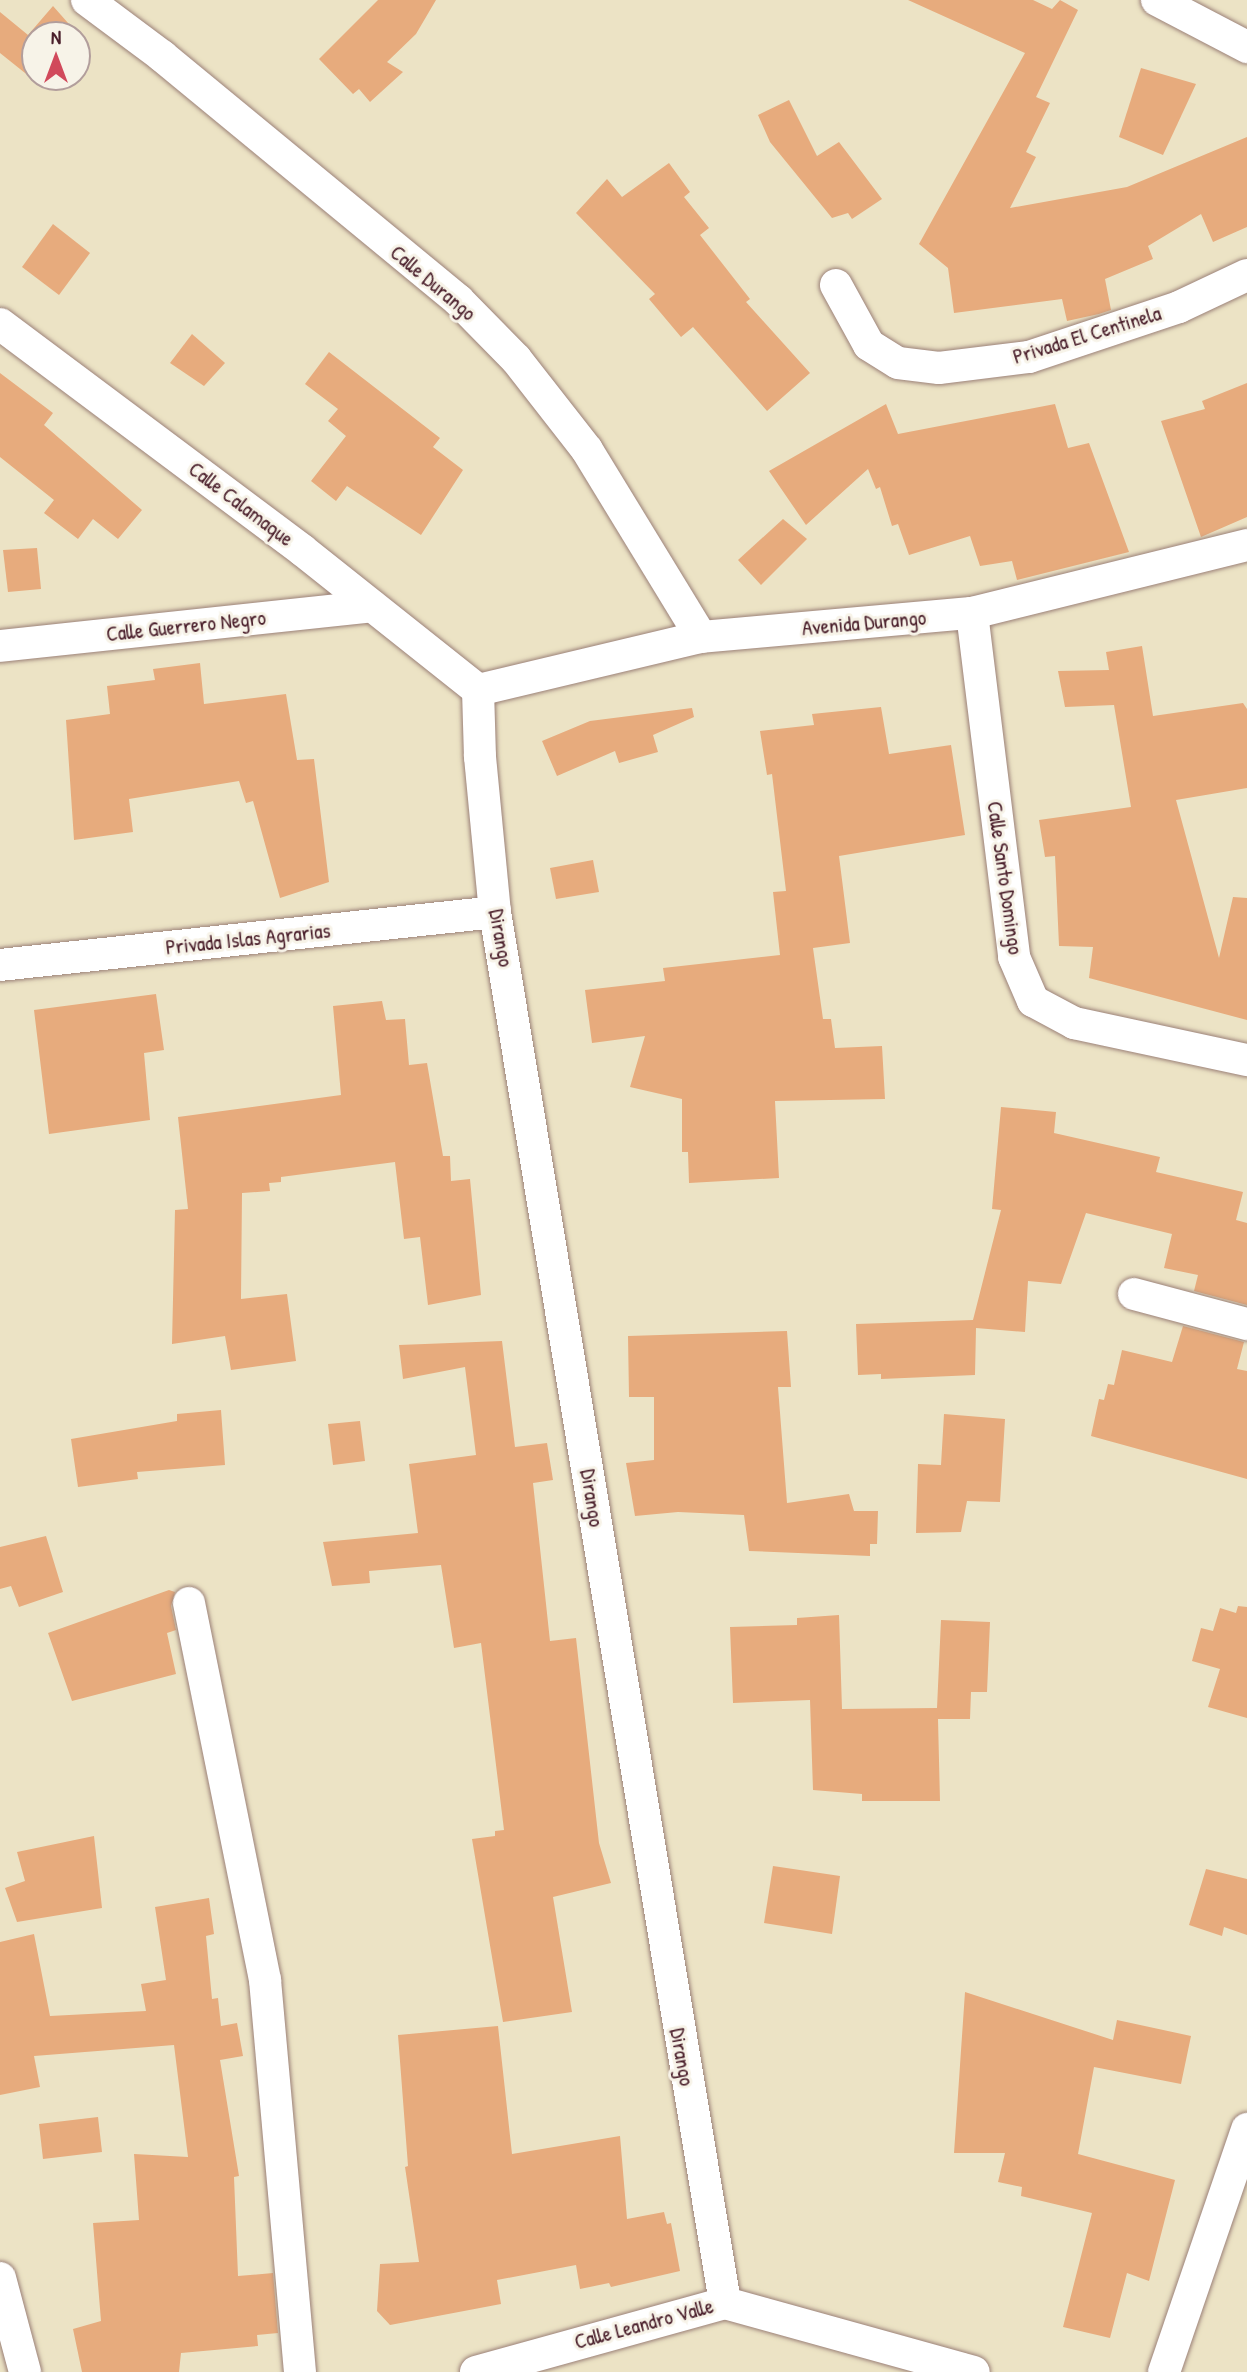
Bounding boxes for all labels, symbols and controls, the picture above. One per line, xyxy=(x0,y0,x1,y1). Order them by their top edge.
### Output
north arrow xyxy=(21,21,91,91)
text: N xyxy=(51,24,61,50)
street label: Calle Durango xyxy=(385,240,481,326)
street label: Privada El Centinela xyxy=(1010,301,1164,369)
street label: Calle Calamaque xyxy=(184,456,298,552)
street label: Calle Guerrero Negro xyxy=(105,605,267,647)
street label: Avenida Durango xyxy=(801,605,927,641)
street label: Calle Santo Domingo xyxy=(982,800,1028,956)
street label: Dirango xyxy=(484,907,518,969)
street label: Privada Islas Agrarias xyxy=(164,918,332,960)
street label: Dirango xyxy=(575,1467,609,1529)
street label: Dirango xyxy=(665,2026,699,2088)
street label: Calle Leandro Valle xyxy=(572,2293,716,2355)

